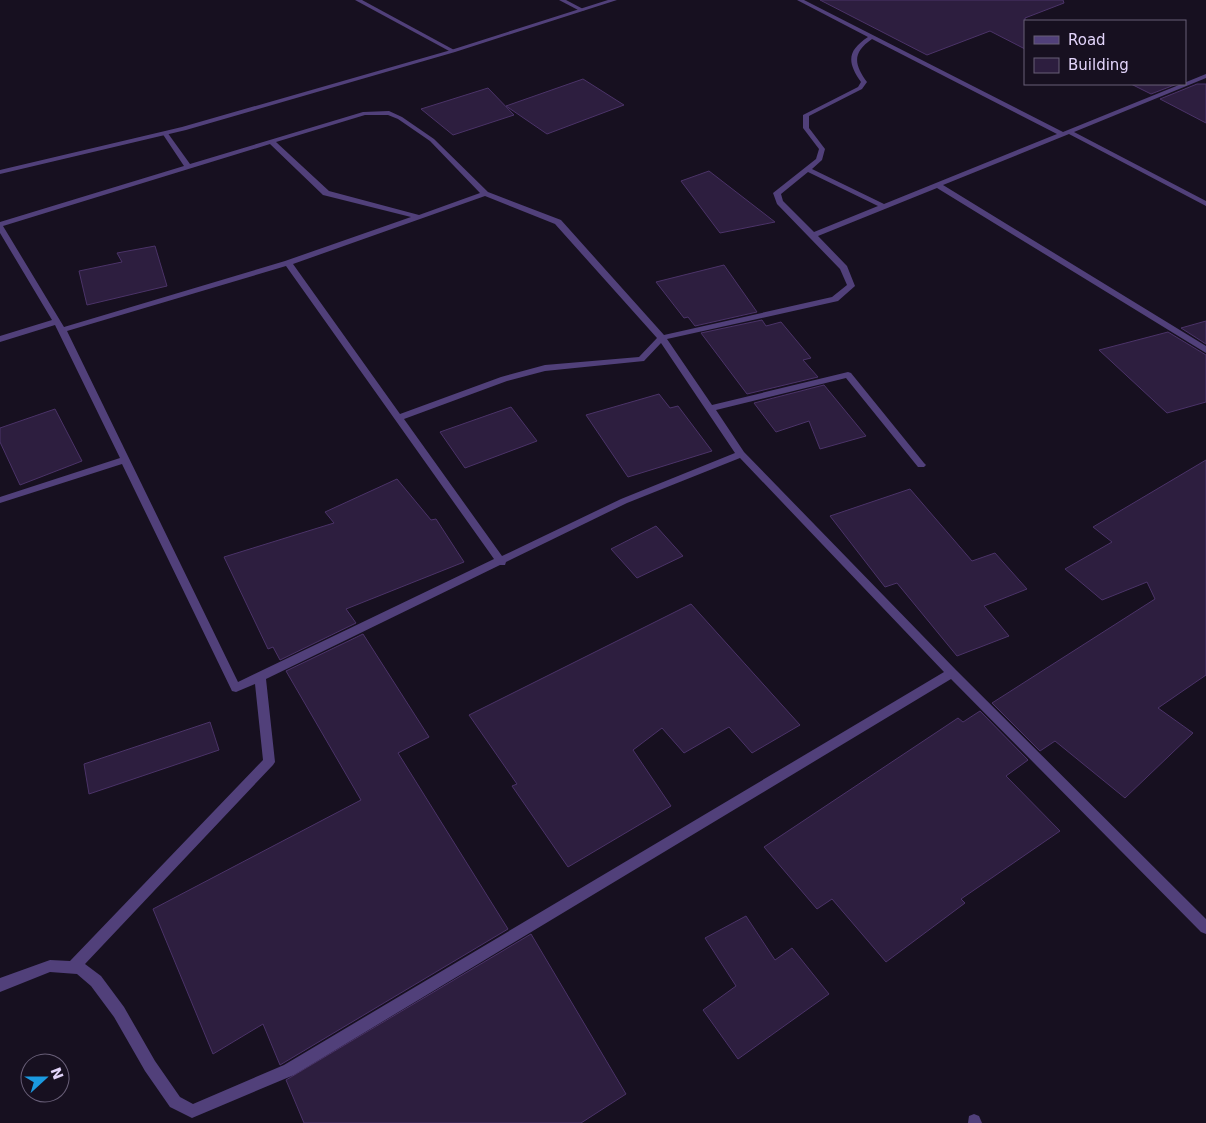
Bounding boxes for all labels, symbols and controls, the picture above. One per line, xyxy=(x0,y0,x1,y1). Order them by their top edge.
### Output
legend xyxy=(1024,20,1186,85)
text: Road xyxy=(1068,31,1106,49)
text: Building xyxy=(1068,56,1129,74)
north arrow xyxy=(20,1053,70,1103)
text: N xyxy=(48,1065,67,1082)

